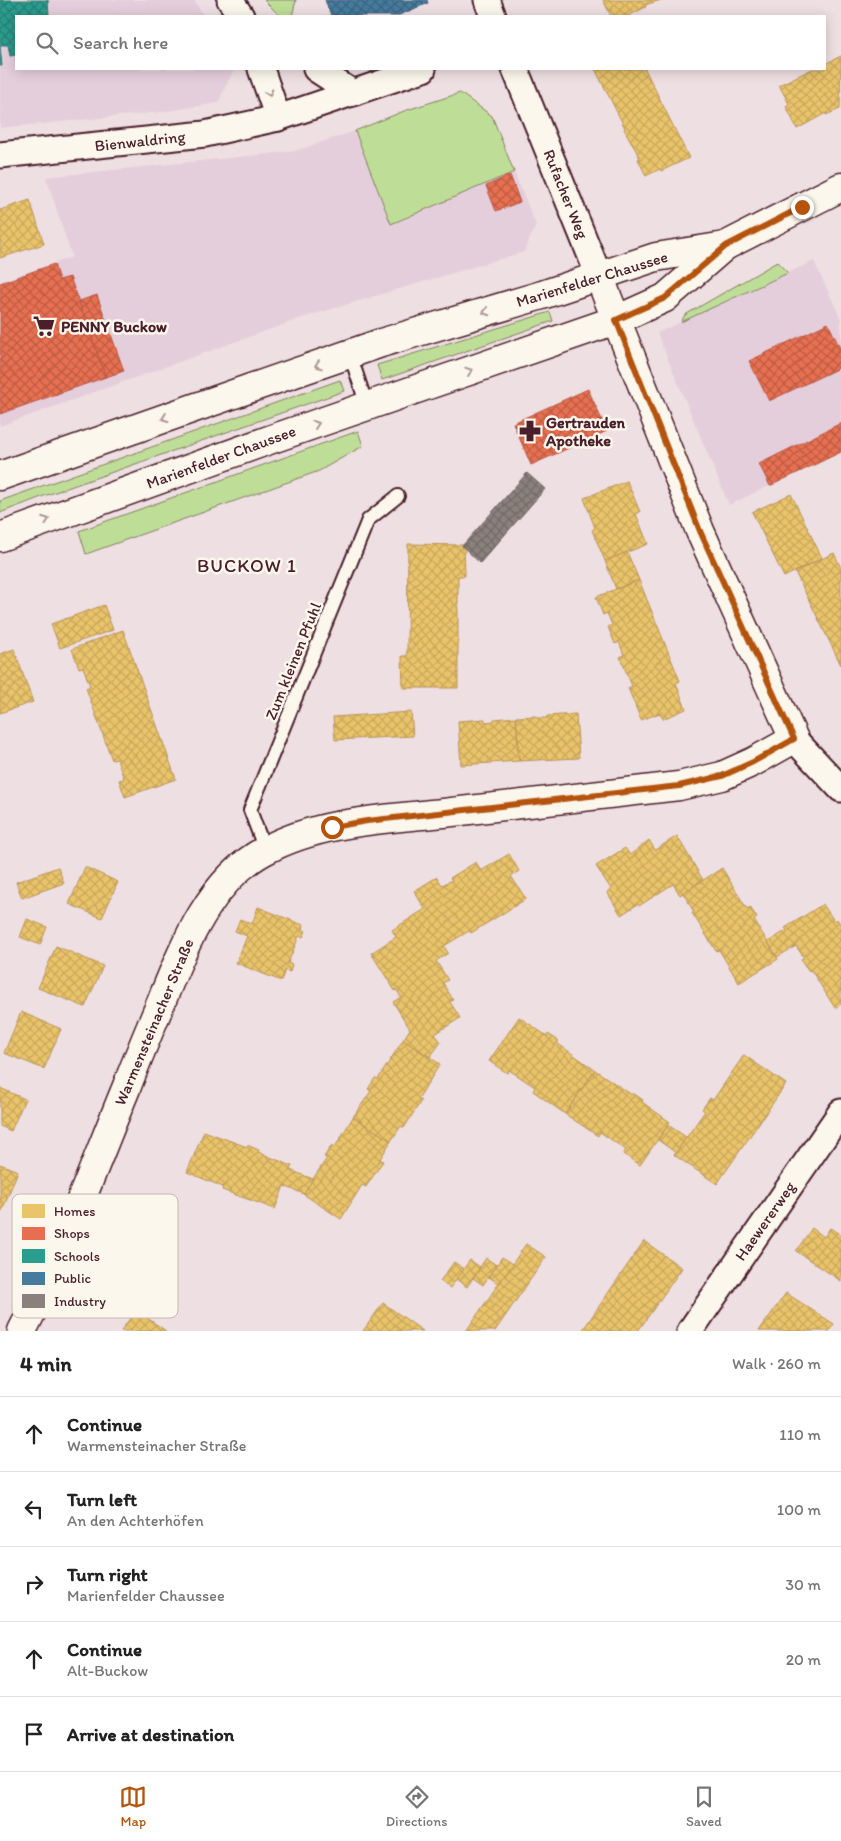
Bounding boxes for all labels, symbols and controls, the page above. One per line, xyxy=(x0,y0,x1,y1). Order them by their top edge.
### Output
search box xyxy=(15,15,826,70)
icon: search xyxy=(33,29,61,57)
text: Search here xyxy=(73,31,168,54)
one-way arrow xyxy=(264,89,274,97)
street label: Bienwaldring xyxy=(94,127,187,155)
street label: Rufacher Weg xyxy=(539,147,593,242)
route end xyxy=(791,196,814,219)
street label: Marienfelder Chaussee xyxy=(514,247,670,311)
one-way arrow xyxy=(482,306,490,316)
supermarket icon: PENNY Buckow xyxy=(31,313,57,339)
place label: PENNY Buckow xyxy=(61,317,167,336)
one-way arrow xyxy=(315,359,323,369)
one-way arrow xyxy=(464,367,473,377)
one-way arrow xyxy=(161,412,170,422)
place label: Gertrauden Apotheke xyxy=(545,413,626,451)
pharmacy icon: Gertrauden Apotheke xyxy=(517,418,543,444)
one-way arrow xyxy=(311,420,319,430)
street label: Marienfelder Chaussee xyxy=(144,421,299,493)
one-way arrow xyxy=(41,516,49,526)
district label: BUCKOW 1 xyxy=(197,554,297,577)
street label: Zum kleinen Pfuhl xyxy=(261,599,325,723)
route start xyxy=(321,816,344,839)
street label: Warmensteinacher Straße xyxy=(110,936,198,1108)
street label: Haewererweg xyxy=(731,1177,800,1264)
legend xyxy=(12,1194,178,1318)
text: Homes xyxy=(54,1203,96,1220)
text: Shops xyxy=(54,1225,90,1242)
text: Schools xyxy=(54,1248,100,1265)
text: Public xyxy=(54,1270,92,1287)
text: Industry xyxy=(54,1293,106,1310)
text: 4 min xyxy=(20,1351,72,1376)
text: Walk · 260 m xyxy=(732,1354,821,1373)
text: Continue xyxy=(67,1413,142,1436)
icon: ahead xyxy=(20,1420,48,1448)
text: 110 m xyxy=(779,1425,821,1444)
text: Warmensteinacher Straße xyxy=(67,1436,246,1455)
text: Turn left xyxy=(67,1488,137,1511)
icon: left xyxy=(20,1495,48,1523)
text: 100 m xyxy=(777,1500,821,1519)
text: An den Achterhöfen xyxy=(67,1511,204,1530)
text: Turn right xyxy=(67,1563,148,1586)
icon: right xyxy=(20,1570,48,1598)
text: 30 m xyxy=(785,1575,821,1594)
text: Marienfelder Chaussee xyxy=(67,1586,225,1605)
text: Continue xyxy=(67,1638,142,1661)
icon: ahead xyxy=(20,1645,48,1673)
text: 20 m xyxy=(786,1650,821,1669)
text: Alt-Buckow xyxy=(67,1661,148,1680)
icon: arrive xyxy=(20,1720,48,1748)
text: Arrive at destination xyxy=(67,1723,234,1746)
tab: Map xyxy=(119,1783,147,1830)
tab: Directions xyxy=(386,1783,447,1830)
tab: Saved xyxy=(686,1783,722,1830)

